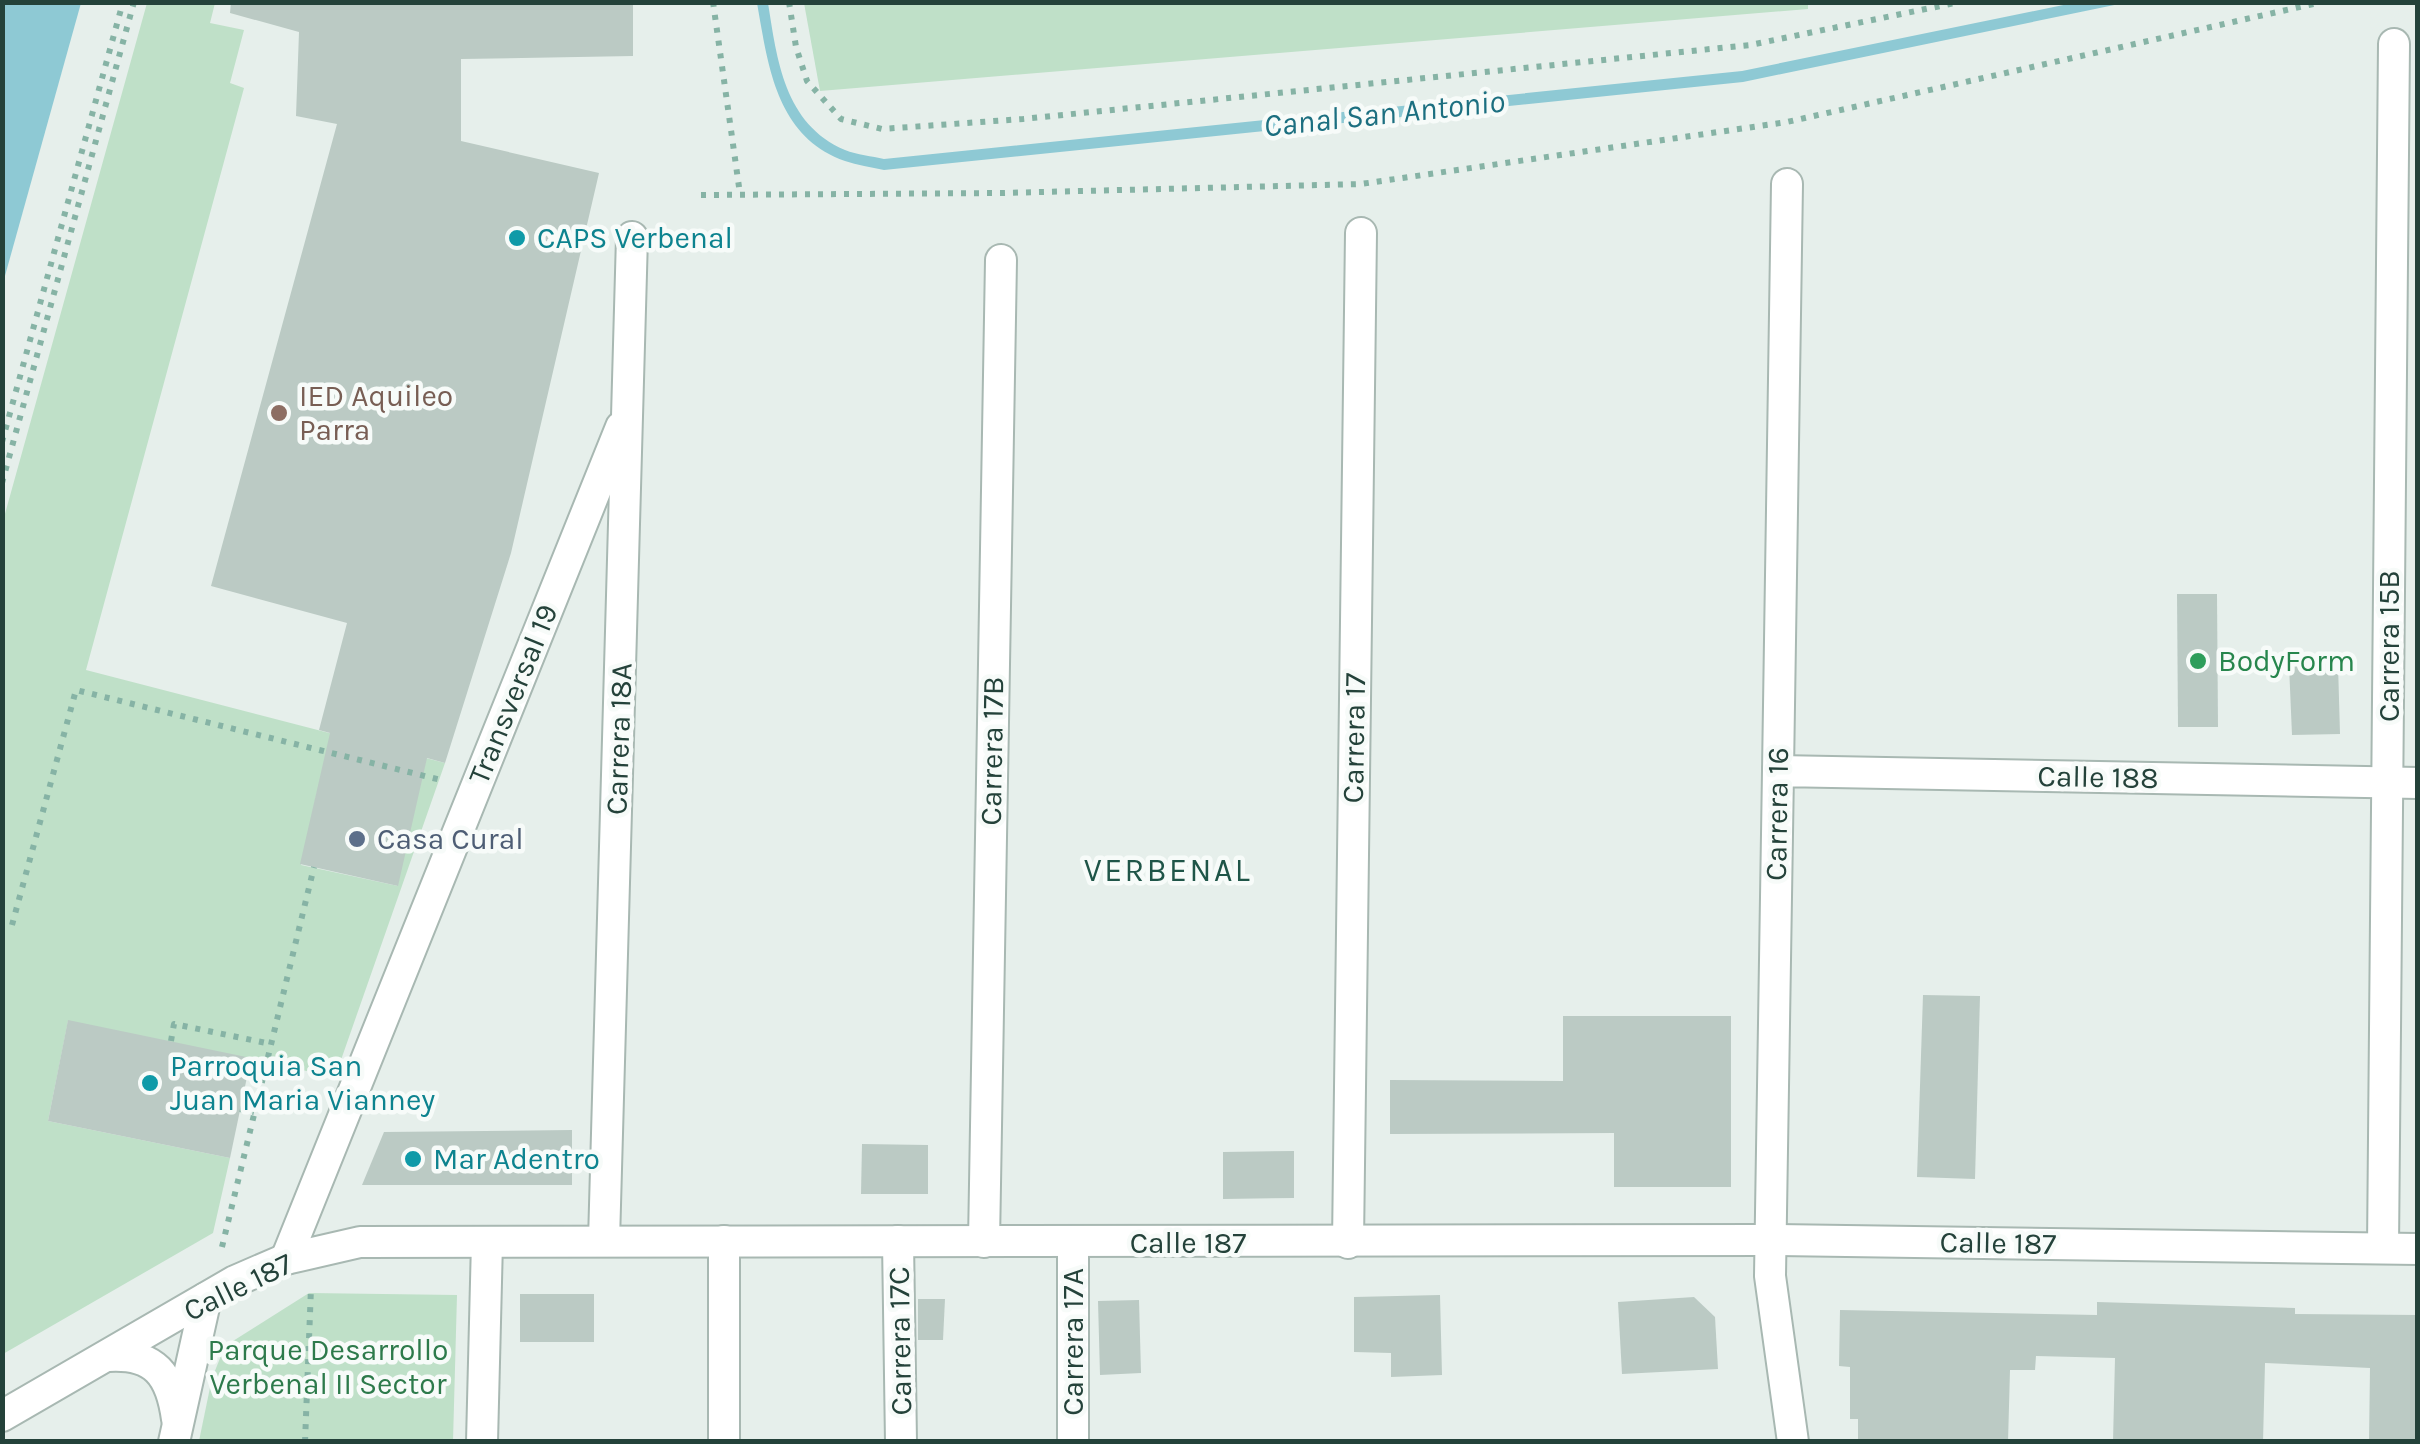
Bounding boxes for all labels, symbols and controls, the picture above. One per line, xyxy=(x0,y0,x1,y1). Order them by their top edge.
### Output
water label: Canal San Antonio xyxy=(1262,82,1507,145)
place label: CAPS Verbenal xyxy=(537,220,733,256)
marker: CAPS Verbenal xyxy=(506,227,528,249)
place label: IED Aquileo Parra xyxy=(299,378,453,448)
marker: IED Aquileo Parra xyxy=(268,402,290,424)
street label: Carrera 15B xyxy=(2371,570,2407,722)
street label: Transversal 19 xyxy=(461,599,565,789)
place label: BodyForm xyxy=(2218,643,2355,679)
marker: BodyForm xyxy=(2187,650,2209,672)
street label: Carrera 18A xyxy=(598,662,640,816)
street label: Carrera 17 xyxy=(1335,672,1373,804)
street label: Carrera 17B xyxy=(973,676,1011,826)
street label: Carrera 16 xyxy=(1758,747,1796,881)
street label: Calle 188 xyxy=(2037,758,2159,796)
place label: Casa Cural xyxy=(377,821,524,857)
marker: Casa Cural xyxy=(346,828,368,850)
district label: VERBENAL xyxy=(1084,852,1252,889)
place label: Parroquia San Juan Maria Vianney xyxy=(170,1048,435,1118)
marker: Parroquia San Juan Maria Vianney xyxy=(139,1072,161,1094)
place label: Mar Adentro xyxy=(433,1141,600,1177)
marker: Mar Adentro xyxy=(402,1148,424,1170)
street label: Calle 187 xyxy=(1939,1224,2057,1262)
street label: Calle 187 xyxy=(1130,1225,1246,1261)
street label: Calle 187 xyxy=(178,1245,298,1329)
street label: Carrera 17C xyxy=(881,1266,919,1416)
street label: Carrera 17A xyxy=(1055,1268,1091,1416)
park label: Parque Desarrollo Verbenal II Sector xyxy=(208,1332,448,1402)

